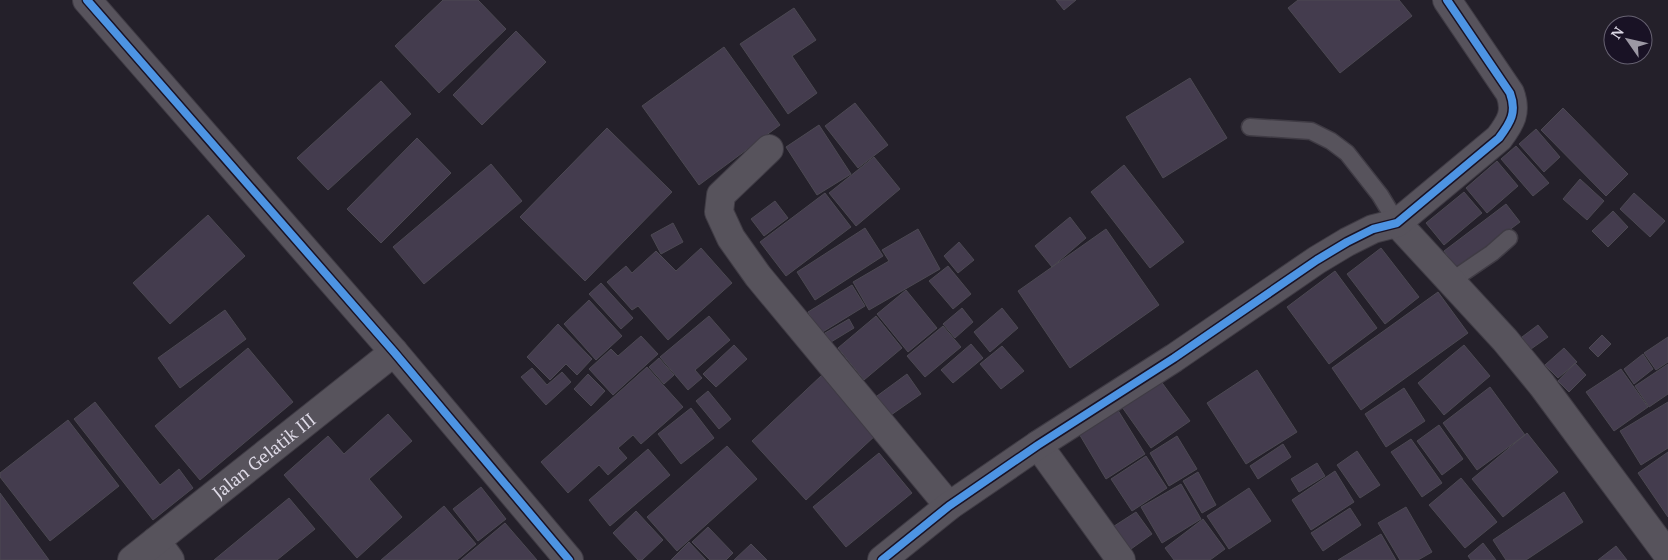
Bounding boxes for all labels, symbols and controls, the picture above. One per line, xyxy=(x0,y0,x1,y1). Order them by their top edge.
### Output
north arrow xyxy=(1603,15,1653,65)
text: N xyxy=(1606,22,1628,42)
street label: Jalan Gelatik III xyxy=(207,407,320,504)

